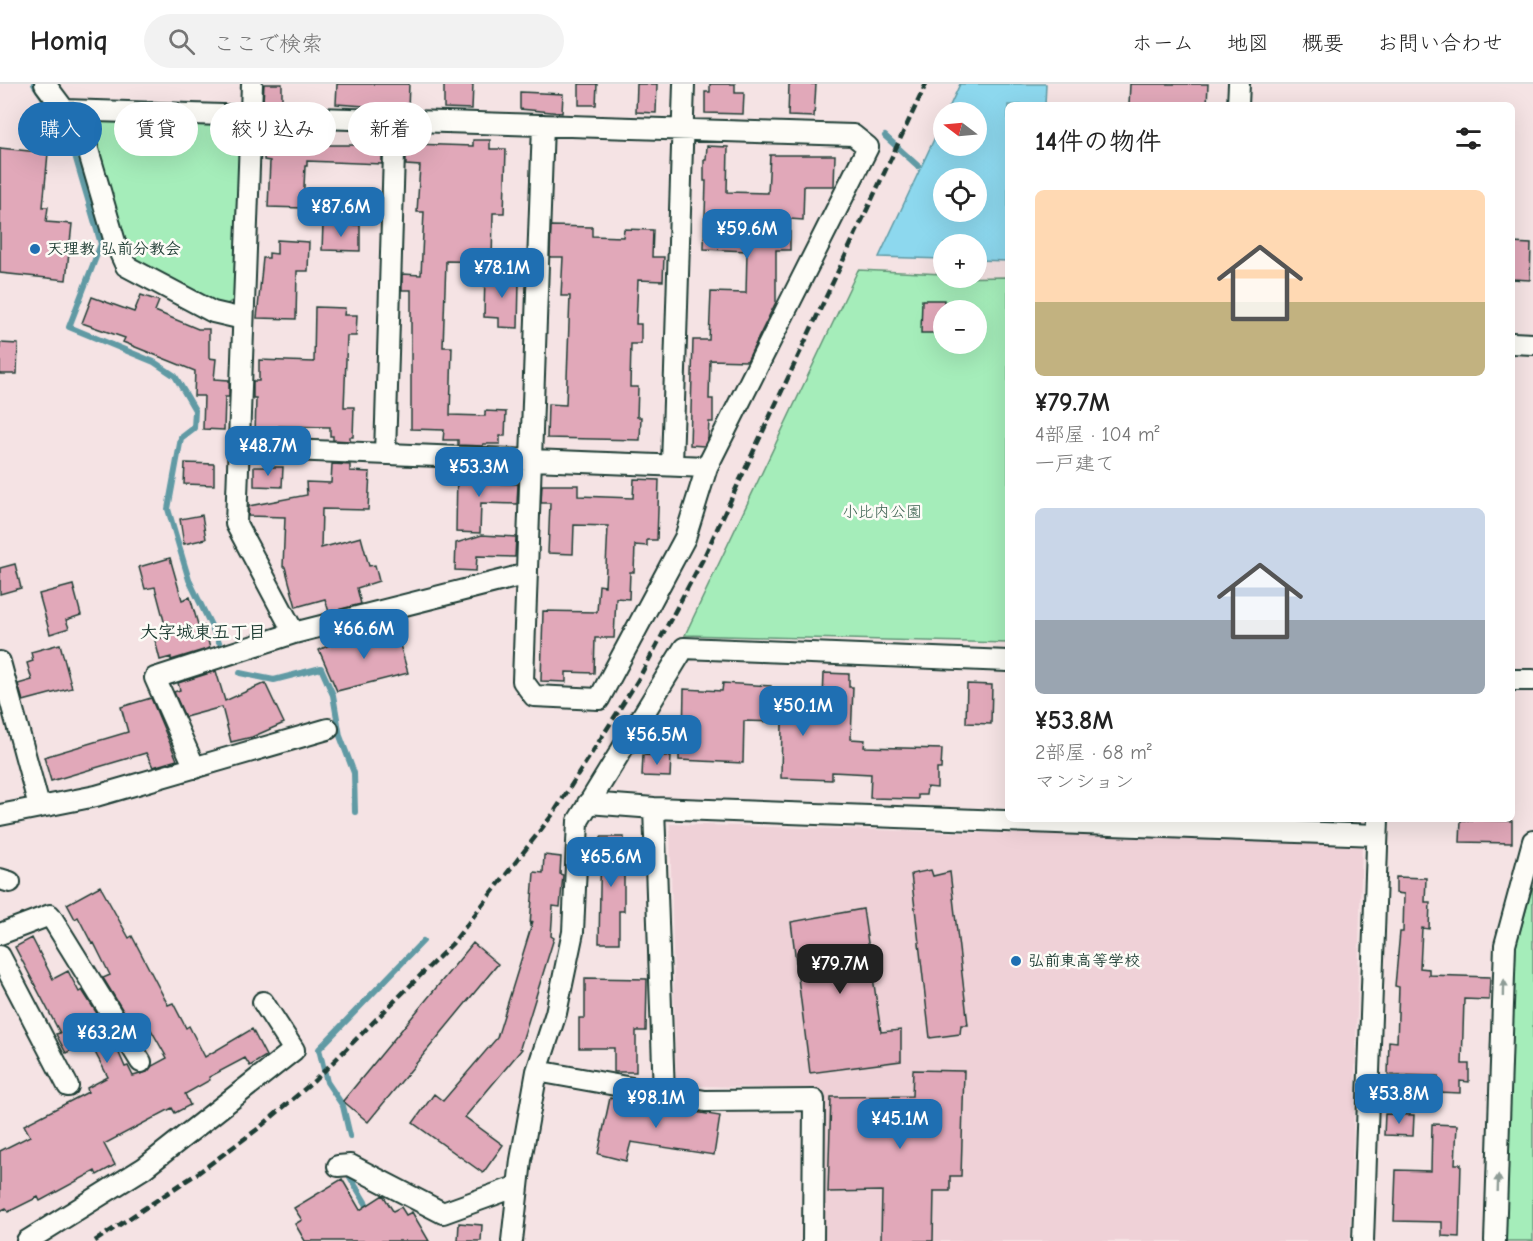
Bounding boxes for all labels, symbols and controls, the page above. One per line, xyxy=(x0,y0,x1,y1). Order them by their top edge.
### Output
search box xyxy=(144,14,564,68)
text: Homiq xyxy=(30,25,108,57)
icon: search xyxy=(165,25,198,58)
text: ここで検索 xyxy=(213,31,323,57)
text: ホーム xyxy=(1132,31,1194,55)
text: 地図 xyxy=(1227,31,1269,55)
text: 概要 xyxy=(1302,31,1344,55)
text: お問い合わせ xyxy=(1377,31,1503,55)
chip: 購入 xyxy=(18,102,102,156)
chip: 賃貸 xyxy=(114,102,198,156)
chip: 絞り込み xyxy=(210,102,336,156)
chip: 新着 xyxy=(348,102,432,156)
north arrow xyxy=(933,102,987,156)
map controls xyxy=(933,102,987,354)
icon: filters xyxy=(1452,122,1485,155)
text: 14件の物件 xyxy=(1035,127,1161,157)
button: locate xyxy=(933,168,987,222)
pin: ¥87.6M xyxy=(292,187,390,238)
text: ¥87.6M xyxy=(311,195,371,218)
pin: ¥59.6M xyxy=(698,209,796,260)
text: ¥59.6M xyxy=(716,217,778,240)
icon: home xyxy=(1206,229,1314,337)
button: + xyxy=(933,234,987,288)
place label: 天理教 弘前分教会 xyxy=(47,240,181,258)
marker: 天理教 弘前分教会 xyxy=(28,242,42,256)
pin: ¥78.1M xyxy=(453,248,551,299)
text: ¥78.1M xyxy=(474,256,530,279)
button: − xyxy=(933,300,987,354)
text: ¥79.7M xyxy=(1035,388,1110,418)
text: 4部屋 · 104 m² xyxy=(1035,423,1160,446)
pin: ¥48.7M xyxy=(219,426,317,477)
text: ¥48.7M xyxy=(239,434,297,457)
pin: ¥53.3M xyxy=(430,447,528,498)
text: 一戸建て xyxy=(1035,452,1115,475)
text: ¥53.3M xyxy=(449,455,509,478)
park label: 小比内公園 xyxy=(842,503,922,521)
icon: home xyxy=(1206,547,1314,655)
pin: ¥66.6M xyxy=(315,609,413,660)
text: ¥66.6M xyxy=(334,617,394,640)
district label: 大字城東五丁目 xyxy=(140,622,266,643)
pin: ¥50.1M xyxy=(754,686,852,737)
text: ¥50.1M xyxy=(773,694,833,717)
text: ¥53.8M xyxy=(1035,706,1113,736)
pin: ¥56.5M xyxy=(608,715,706,766)
text: ¥56.5M xyxy=(626,723,688,746)
text: 2部屋 · 68 m² xyxy=(1035,741,1152,764)
text: マンション xyxy=(1035,770,1134,793)
pin: ¥65.6M xyxy=(562,837,660,888)
text: ¥65.6M xyxy=(580,845,642,868)
pin: ¥79.7M xyxy=(791,944,889,995)
text: ¥79.7M xyxy=(811,952,869,975)
place label: 弘前東高等学校 xyxy=(1028,952,1140,970)
marker: 弘前東高等学校 xyxy=(1009,954,1023,968)
one-way arrow xyxy=(1499,978,1508,997)
pin: ¥63.2M xyxy=(58,1013,156,1064)
text: ¥63.2M xyxy=(77,1021,137,1044)
pin: ¥53.8M xyxy=(1350,1074,1448,1125)
pin: ¥98.1M xyxy=(607,1078,705,1129)
text: ¥53.8M xyxy=(1369,1082,1429,1105)
text: ¥98.1M xyxy=(627,1086,685,1109)
pin: ¥45.1M xyxy=(851,1099,949,1150)
text: ¥45.1M xyxy=(871,1107,929,1130)
one-way arrow xyxy=(1493,1173,1502,1192)

